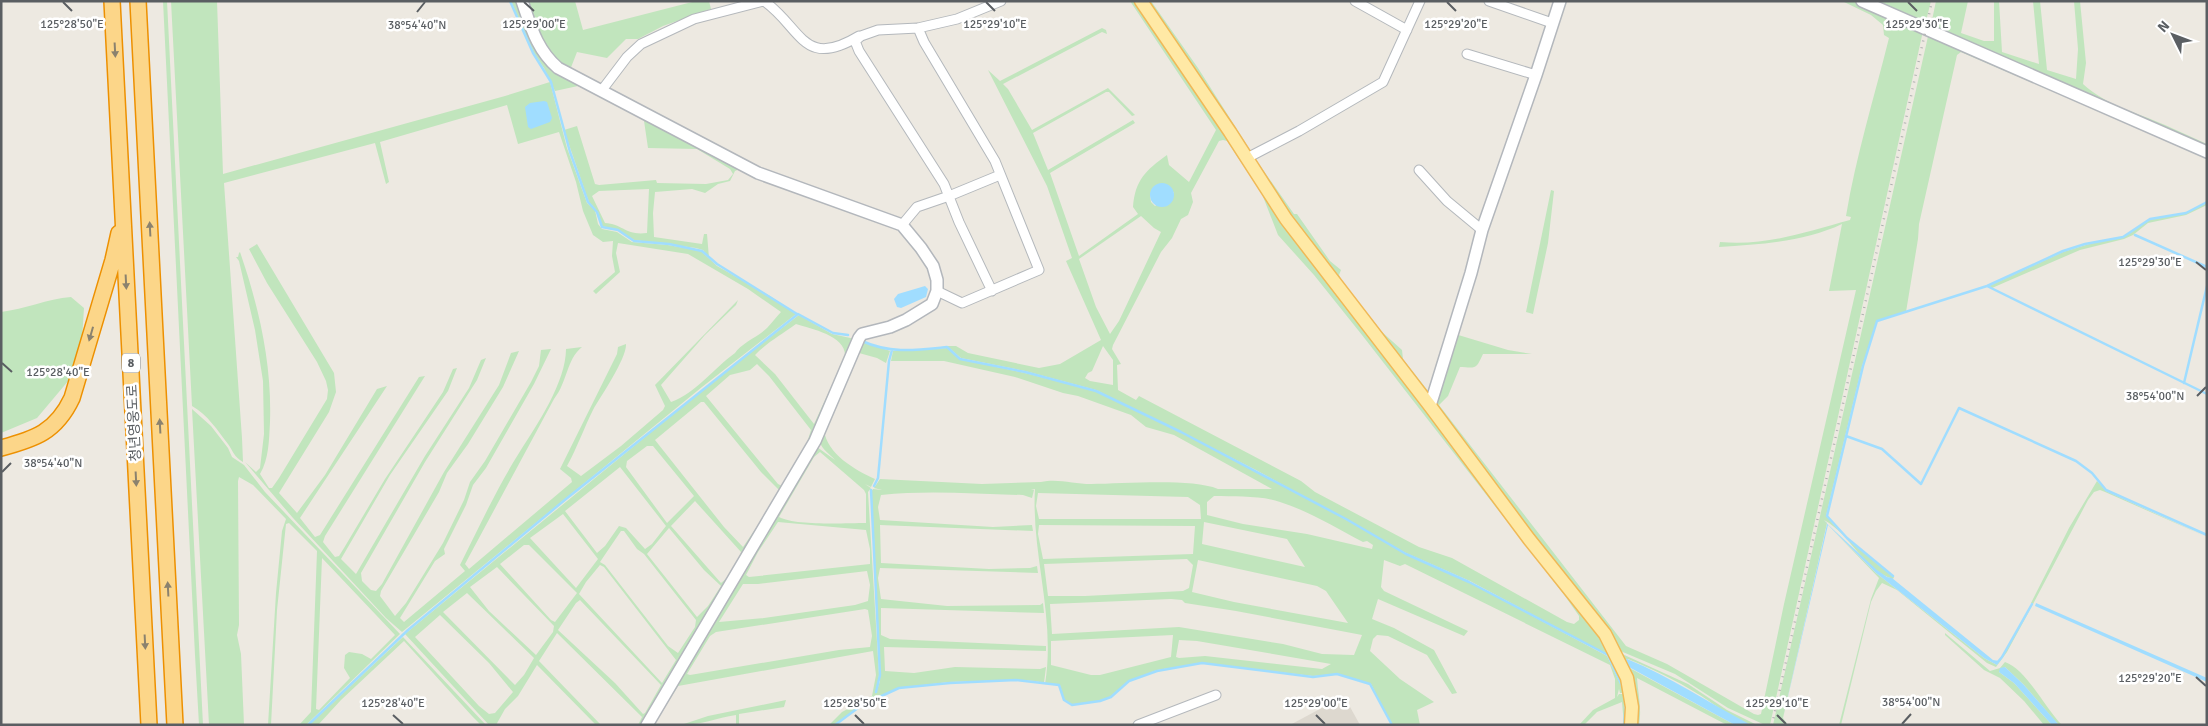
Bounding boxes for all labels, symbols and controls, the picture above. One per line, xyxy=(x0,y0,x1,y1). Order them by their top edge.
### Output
north arrow xyxy=(2148,10,2198,60)
text: 125°28'50"E xyxy=(40,17,104,32)
text: 125°29'00"E xyxy=(502,17,566,32)
text: 125°29'10"E xyxy=(963,17,1027,32)
text: 125°29'20"E xyxy=(1424,17,1488,32)
text: 125°29'30"E xyxy=(1885,17,1949,32)
text: N xyxy=(2154,17,2173,36)
text: 38°54'40"N xyxy=(388,18,446,33)
one-way arrow xyxy=(111,42,119,58)
one-way arrow xyxy=(145,221,153,237)
text: 125°29'30"E xyxy=(2118,255,2182,270)
one-way arrow xyxy=(123,274,131,290)
one-way arrow xyxy=(87,326,95,341)
road number: 8 xyxy=(122,353,140,372)
text: 125°28'40"E xyxy=(26,365,90,380)
street label: 청년영웅도로 xyxy=(123,384,145,462)
text: 38°54'00"N xyxy=(2126,389,2184,404)
one-way arrow xyxy=(155,418,163,434)
text: 38°54'40"N xyxy=(24,456,82,471)
one-way arrow xyxy=(133,472,141,488)
one-way arrow xyxy=(163,580,171,596)
one-way arrow xyxy=(141,634,149,650)
text: 125°29'20"E xyxy=(2118,671,2182,686)
text: 38°54'00"N xyxy=(1882,695,1940,710)
text: 125°28'40"E xyxy=(361,696,425,711)
text: 125°28'50"E xyxy=(823,696,887,711)
text: 125°29'00"E xyxy=(1284,696,1348,711)
text: 125°29'10"E xyxy=(1745,696,1809,711)

